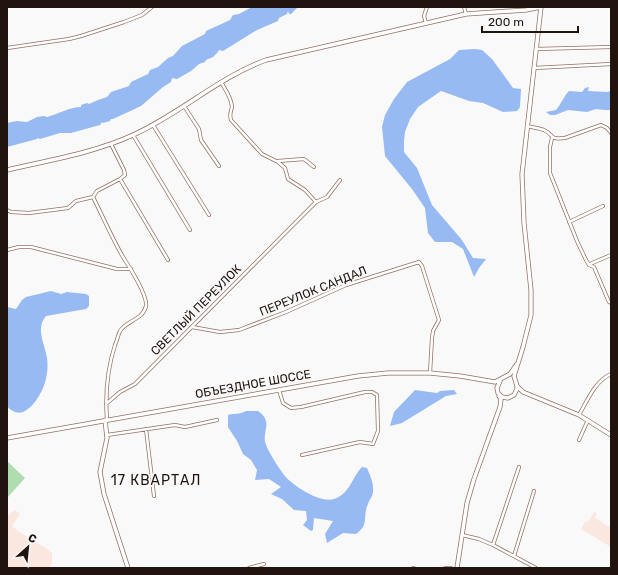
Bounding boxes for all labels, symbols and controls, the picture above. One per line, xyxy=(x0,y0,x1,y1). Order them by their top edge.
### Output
scale bar xyxy=(482,8,578,34)
text: 200 m xyxy=(488,15,524,29)
street label: СВЕТЛЫЙ ПЕРЕУЛОК xyxy=(148,262,244,358)
street label: ПЕРЕУЛОК САНДАЛ xyxy=(257,263,369,319)
street label: ОБЪЕЗДНОЕ ШОССЕ xyxy=(194,367,312,401)
district label: 17 КВАРТАЛ xyxy=(111,472,201,489)
north arrow xyxy=(8,527,48,567)
text: С xyxy=(26,531,39,546)

